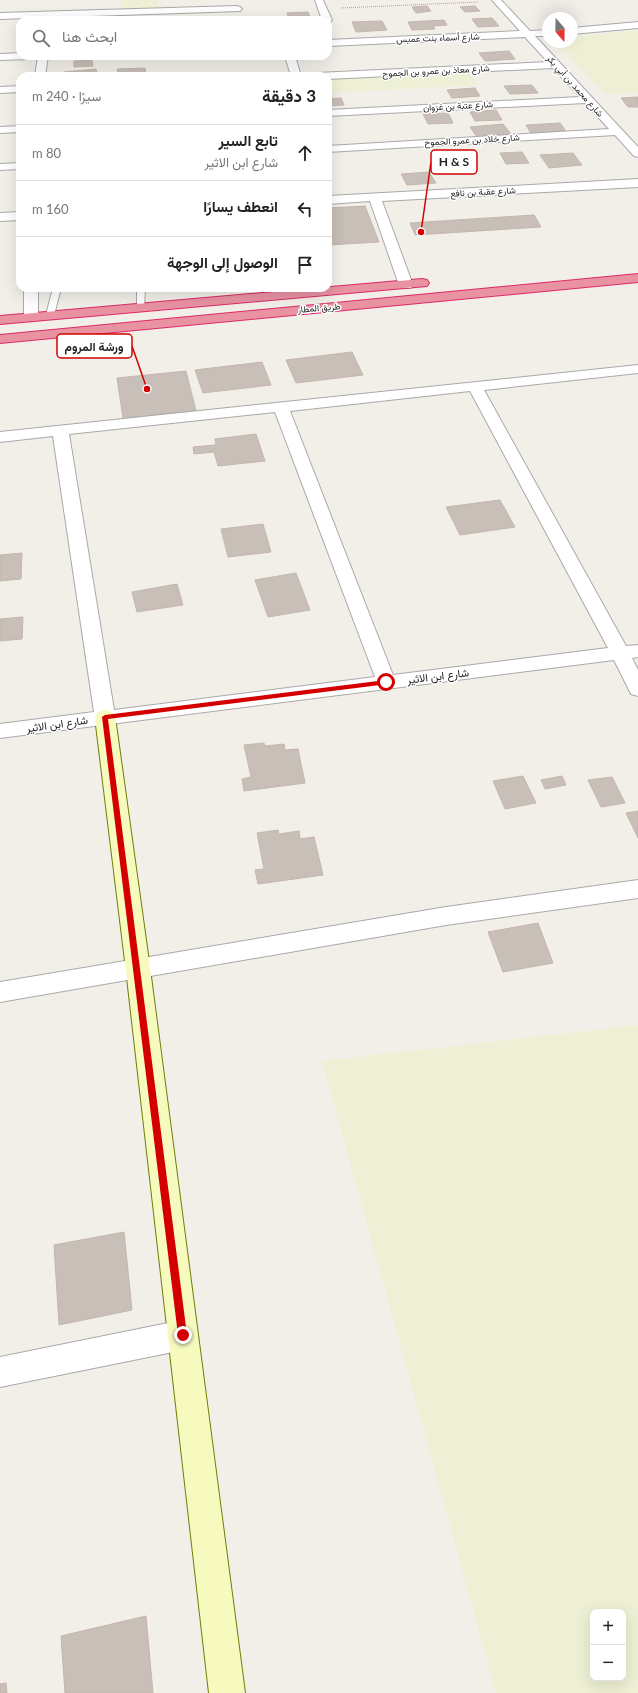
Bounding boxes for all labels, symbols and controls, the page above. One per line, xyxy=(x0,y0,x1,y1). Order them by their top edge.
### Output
north arrow xyxy=(542,12,578,48)
search box xyxy=(16,16,332,60)
icon: search xyxy=(30,27,52,49)
text: ابحث هنا xyxy=(62,27,117,45)
street label: شارع أسماء بنت عميس xyxy=(396,31,480,45)
street label: شارع محمد بن أبي بكر xyxy=(543,52,606,120)
street label: شارع معاذ بن عمرو بن الجموح xyxy=(382,62,490,80)
text: 3 دقيقة xyxy=(262,85,316,106)
text: سيرًا · 240 m xyxy=(32,88,101,104)
street label: شارع عتبة بن غزوان xyxy=(423,98,493,114)
text: تابع السير xyxy=(218,131,278,149)
street label: شارع خلاد بن عمرو الجموح xyxy=(424,132,520,148)
icon: ahead xyxy=(294,142,316,164)
text: 80 m xyxy=(32,145,61,161)
callout: H & S xyxy=(431,150,477,174)
text: شارع ابن الاثير xyxy=(204,154,278,170)
text: H & S xyxy=(439,154,470,169)
street label: شارع عقبة بن نافع xyxy=(450,184,516,200)
text: انعطف يسارًا xyxy=(203,197,278,215)
icon: left xyxy=(294,198,316,220)
text: 160 m xyxy=(32,201,69,217)
text: الوصول إلى الوجهة xyxy=(167,253,278,271)
icon: arrive xyxy=(294,254,316,276)
street label: طريق المطار xyxy=(296,300,341,316)
callout: ورشة المروم xyxy=(57,334,132,358)
text: ورشة المروم xyxy=(65,339,124,355)
street label: شارع ابن الاثير xyxy=(405,665,470,688)
route start xyxy=(377,673,395,691)
street label: شارع ابن الاثير xyxy=(24,713,89,736)
route end xyxy=(174,1326,192,1344)
map controls xyxy=(590,1609,626,1681)
button: + xyxy=(590,1609,626,1645)
button: − xyxy=(590,1645,626,1681)

